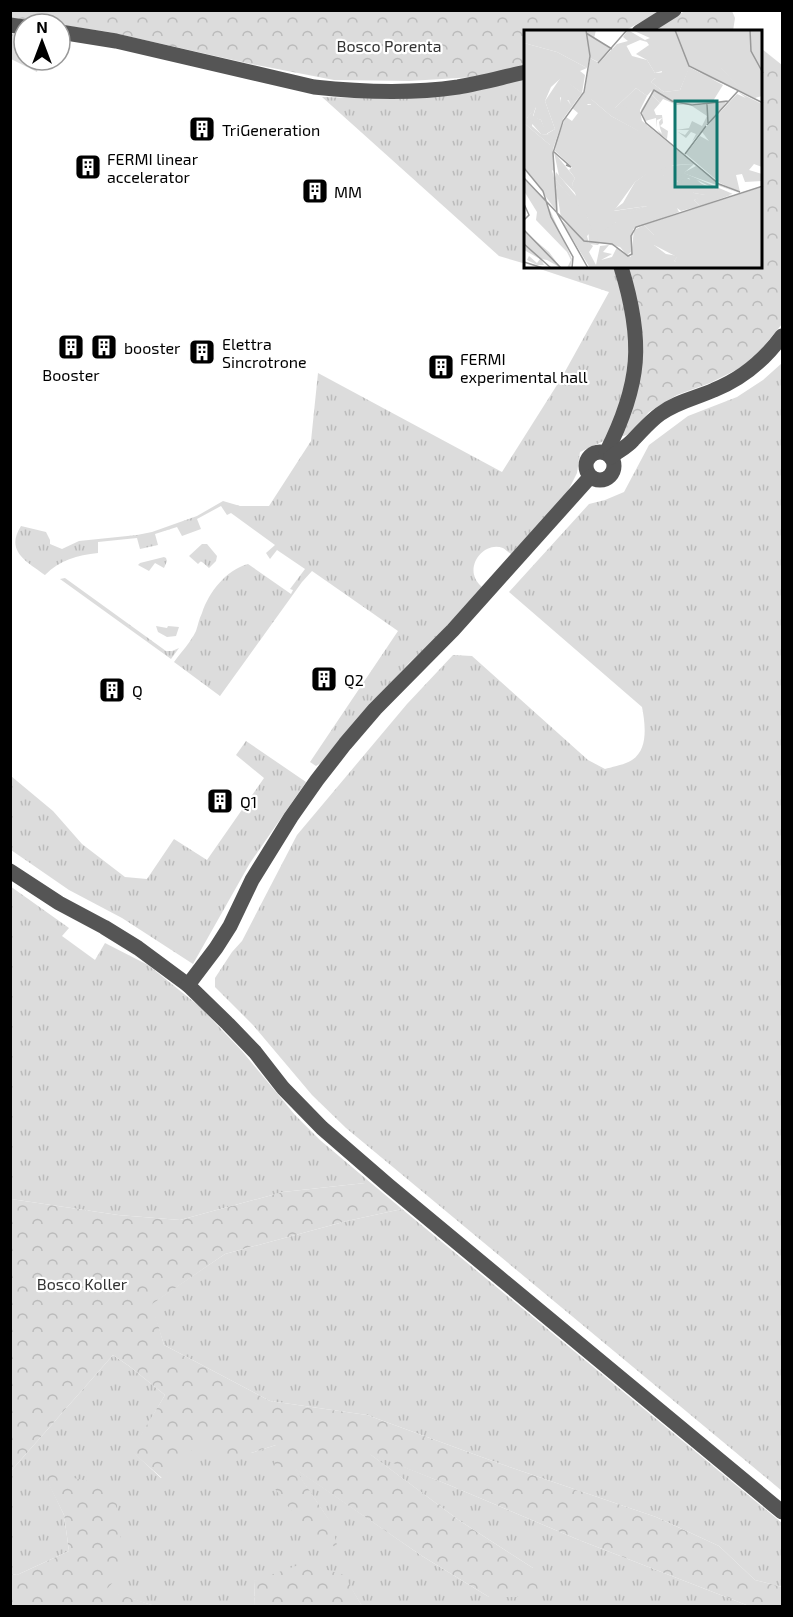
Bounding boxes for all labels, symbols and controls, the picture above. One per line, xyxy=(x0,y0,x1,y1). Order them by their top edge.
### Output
north arrow xyxy=(12,12,72,72)
text: N xyxy=(36,17,48,36)
inset map xyxy=(524,30,763,268)
park label: Bosco Porenta xyxy=(337,36,441,55)
building icon: TriGeneration xyxy=(187,114,217,144)
place label: TriGeneration xyxy=(222,120,320,139)
place label: FERMI linear accelerator xyxy=(107,149,199,186)
building icon: FERMI linear accelerator xyxy=(73,152,103,182)
building icon: MM xyxy=(300,176,330,206)
place label: MM xyxy=(334,182,362,201)
building icon: Booster xyxy=(56,332,86,362)
building icon: booster xyxy=(89,332,119,362)
place label: Elettra Sincrotrone xyxy=(222,334,307,371)
building icon: Elettra Sincrotrone xyxy=(187,337,217,367)
place label: booster xyxy=(124,338,181,357)
place label: FERMI experimental hall xyxy=(460,349,588,386)
building icon: FERMI experimental hall xyxy=(426,352,456,382)
place label: Booster xyxy=(42,365,100,384)
building icon: Q2 xyxy=(309,664,339,694)
place label: Q2 xyxy=(344,670,364,690)
building icon: Q xyxy=(97,675,127,705)
place label: Q xyxy=(132,681,143,701)
building icon: Q1 xyxy=(205,786,235,816)
place label: Q1 xyxy=(240,792,257,812)
park label: Bosco Koller xyxy=(37,1274,128,1293)

